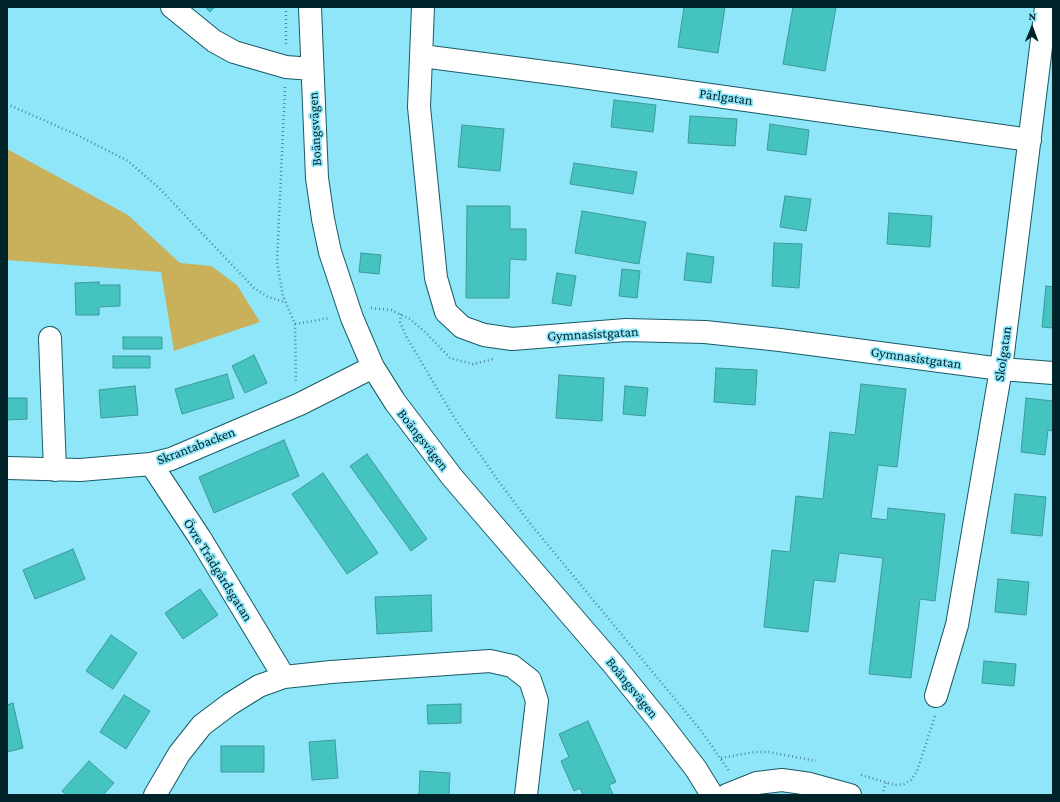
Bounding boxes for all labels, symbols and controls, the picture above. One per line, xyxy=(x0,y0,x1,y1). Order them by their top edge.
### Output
north arrow xyxy=(1012,8,1052,48)
text: N xyxy=(1028,10,1036,22)
street label: Pärlgatan xyxy=(698,85,754,109)
street label: Boängsvägen xyxy=(305,92,325,166)
street label: Gymnasistgatan xyxy=(547,323,639,345)
street label: Skolgatan xyxy=(991,325,1015,383)
street label: Gymnasistgatan xyxy=(870,343,962,373)
street label: Boängsvägen xyxy=(394,406,452,474)
street label: Skrantabacken xyxy=(154,423,238,469)
street label: Övre Trädgårdsgatan xyxy=(180,516,256,624)
street label: Boängsvägen xyxy=(602,654,662,722)

